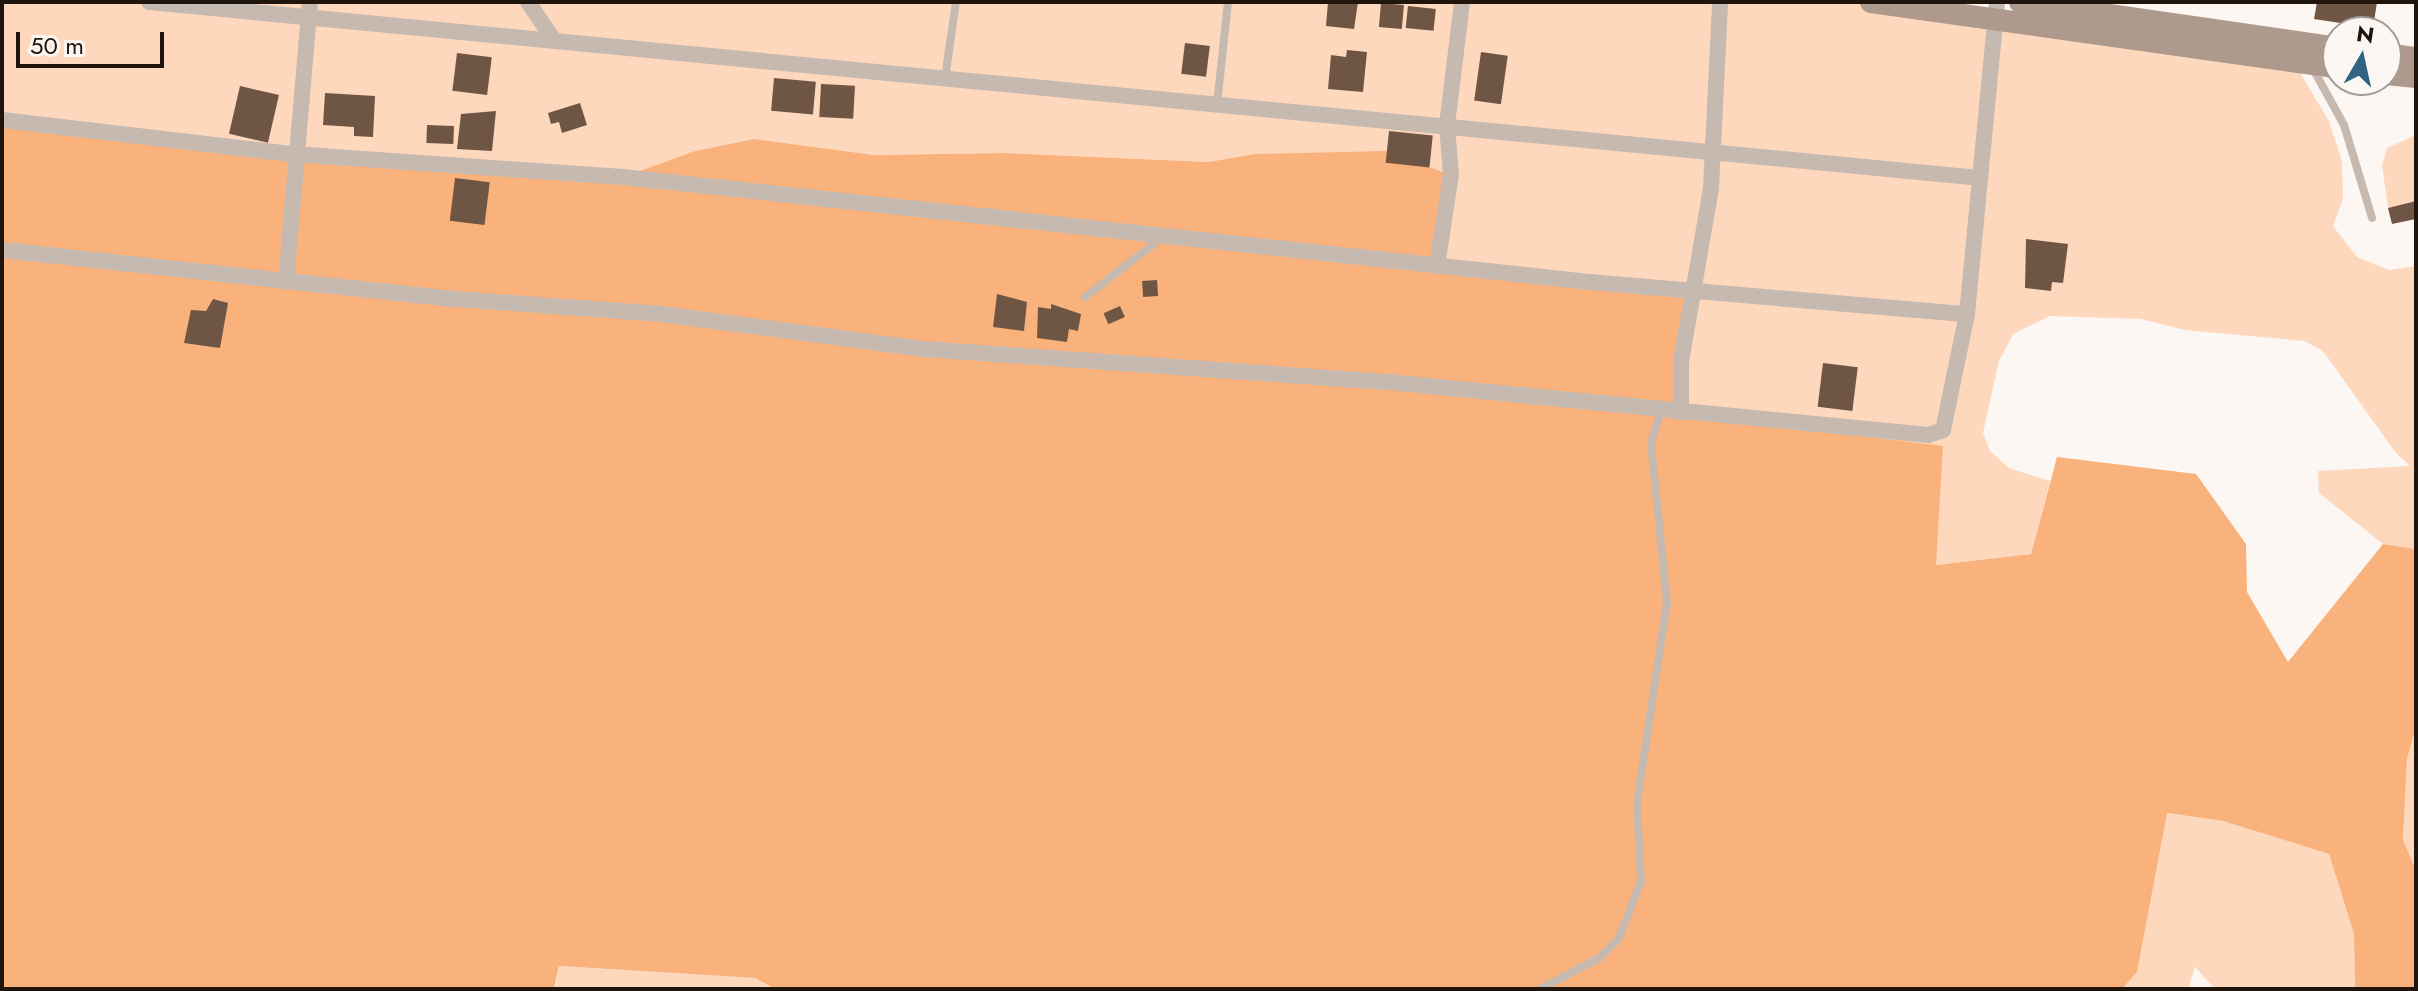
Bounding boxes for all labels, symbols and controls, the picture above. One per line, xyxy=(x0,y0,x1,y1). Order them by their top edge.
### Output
scale bar xyxy=(20,16,168,66)
north arrow xyxy=(2322,16,2402,96)
text: N xyxy=(2354,17,2377,51)
text: 50 m xyxy=(30,28,84,63)

